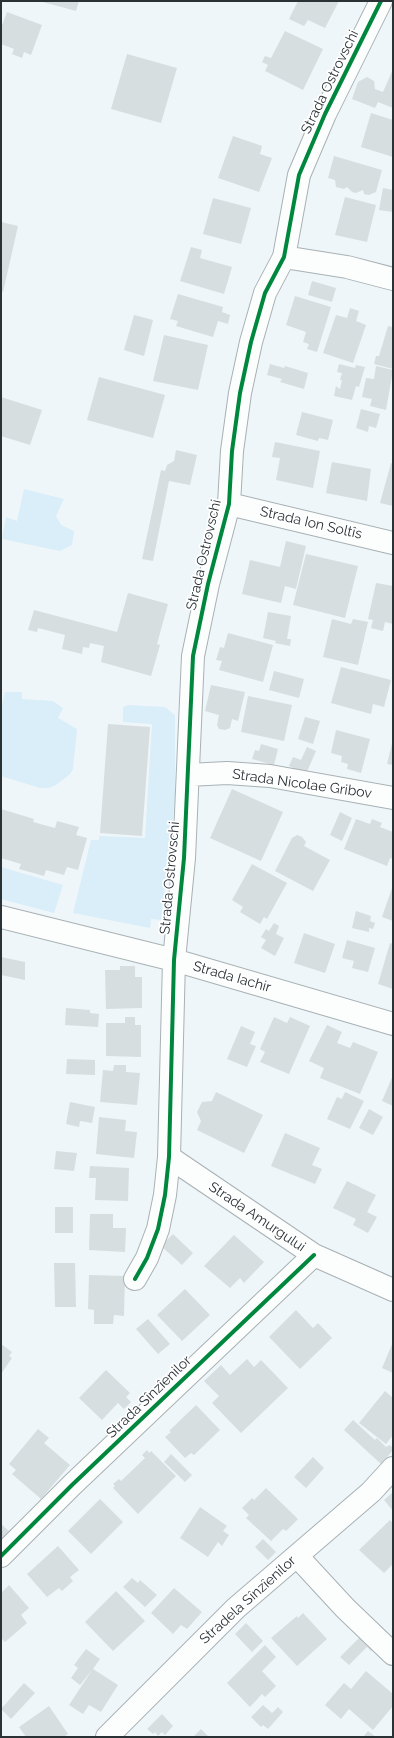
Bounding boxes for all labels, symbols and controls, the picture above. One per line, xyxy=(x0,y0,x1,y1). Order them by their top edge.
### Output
street label: Strada Ostrovschi xyxy=(298,27,362,137)
street label: Strada Ostrovschi xyxy=(183,498,225,612)
street label: Strada Ion Soltîs xyxy=(258,503,364,543)
street label: Strada Nicolae Gribov xyxy=(231,766,373,802)
street label: Strada Ostrovschi xyxy=(157,821,183,935)
street label: Strada Iachir xyxy=(191,958,273,996)
street label: Strada Amurgului xyxy=(205,1178,309,1256)
street label: Strada Sînzîenilor xyxy=(103,1352,195,1442)
street label: Stradela Sînzîenilor xyxy=(196,1552,300,1648)

